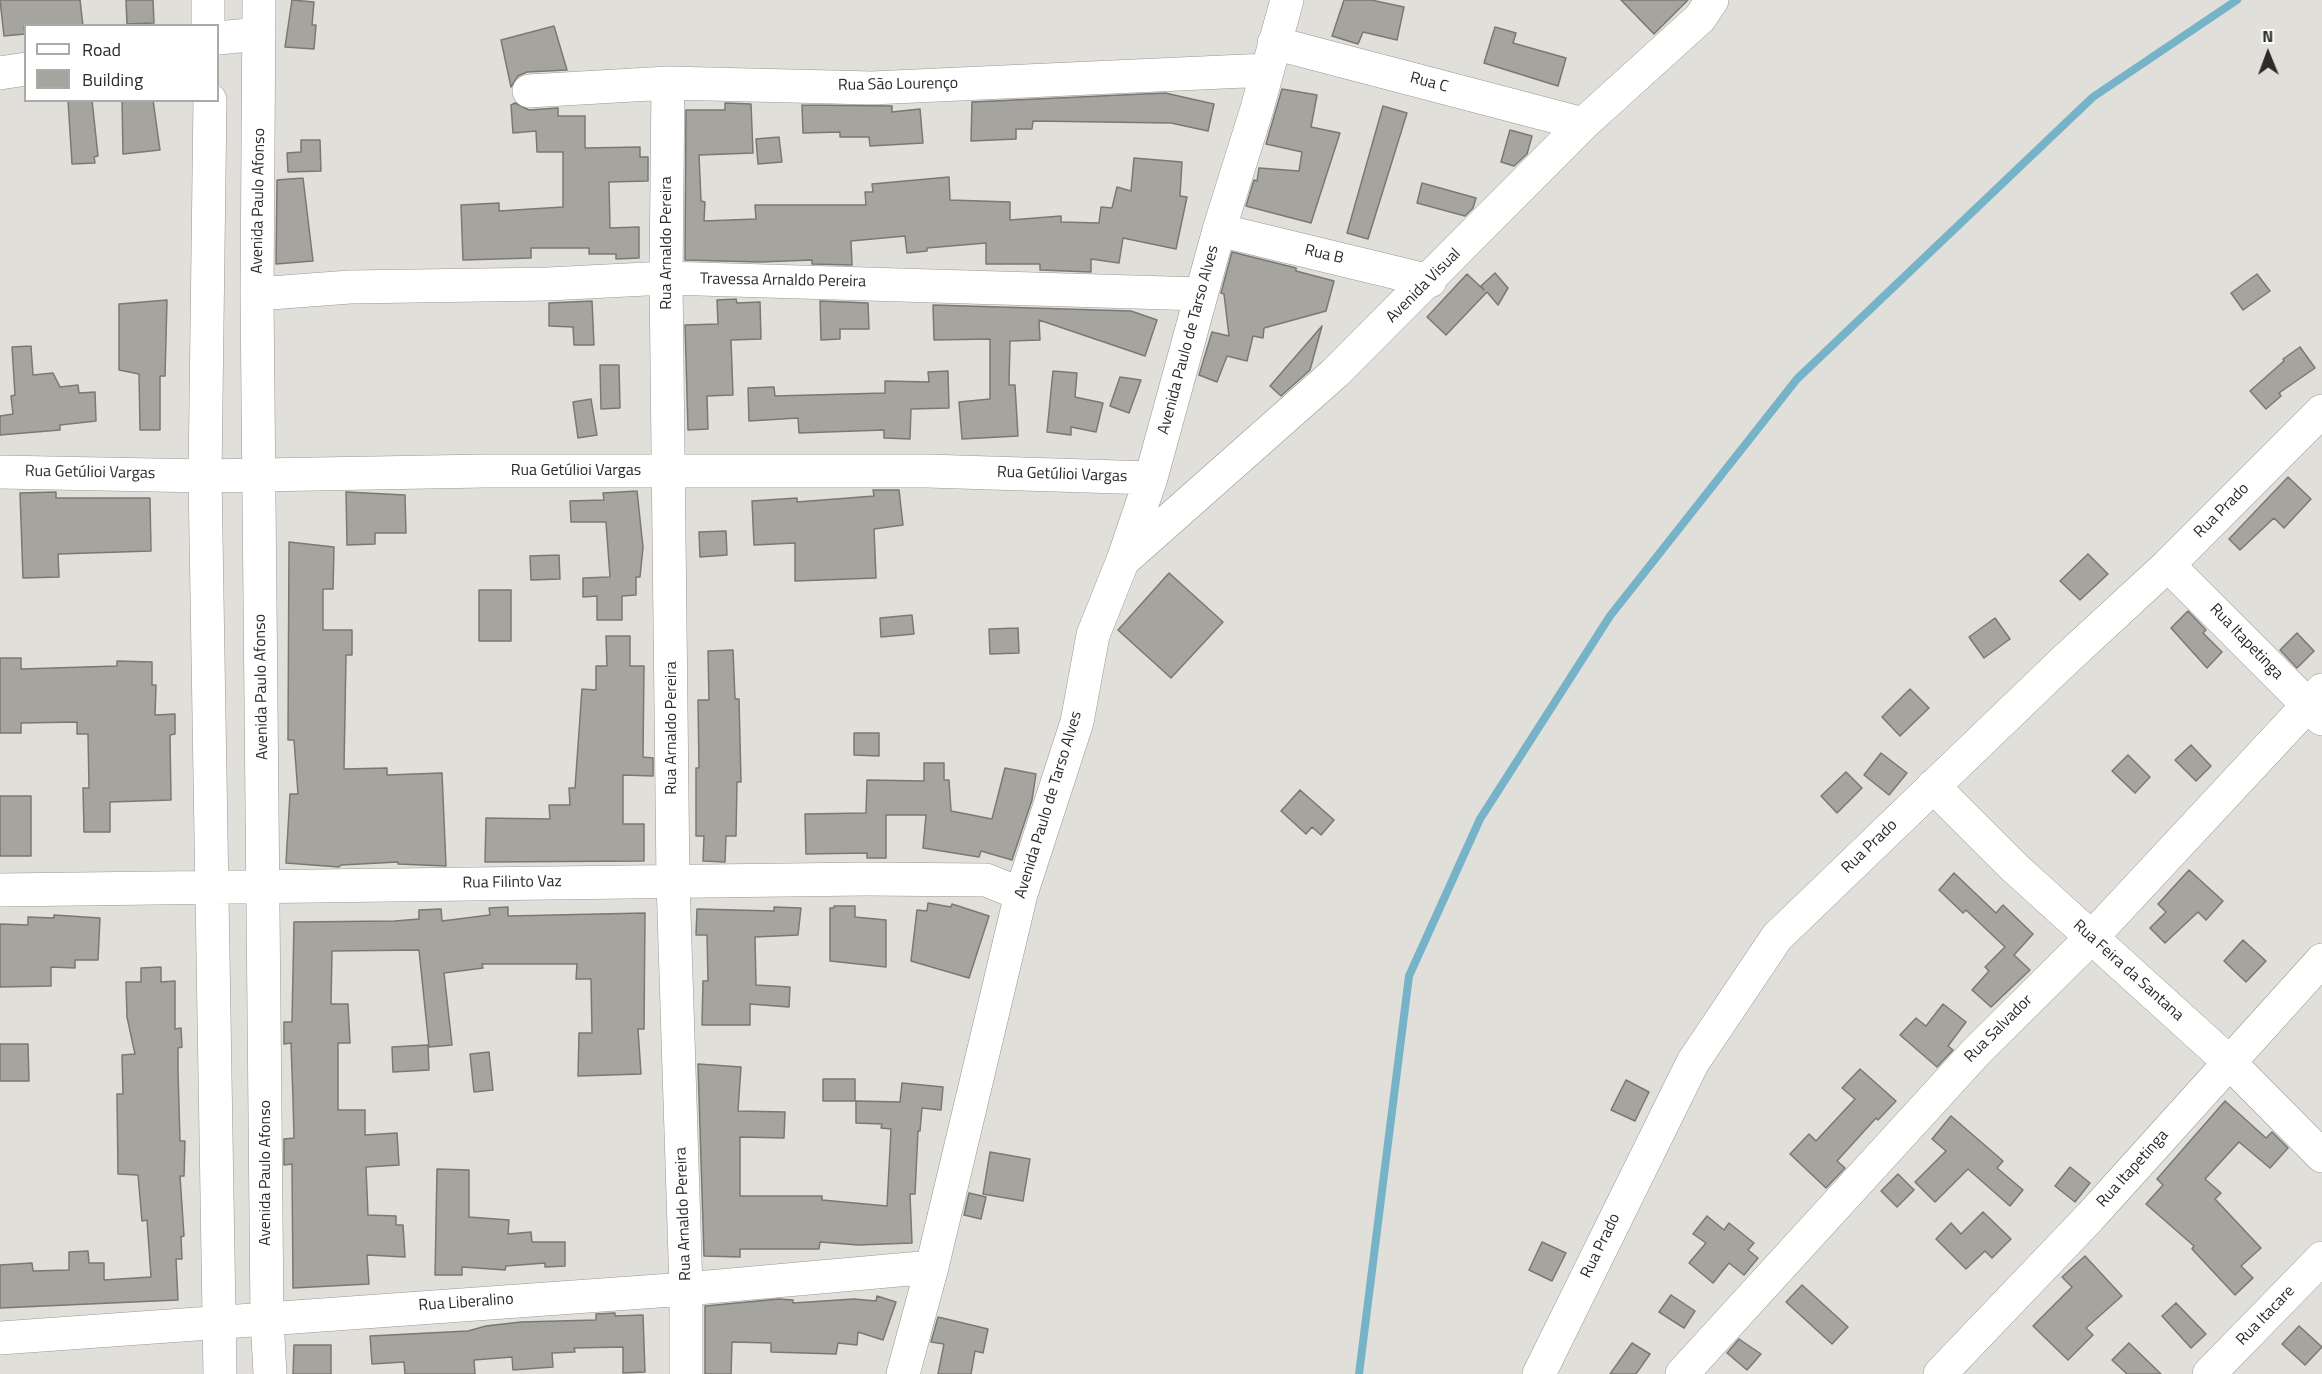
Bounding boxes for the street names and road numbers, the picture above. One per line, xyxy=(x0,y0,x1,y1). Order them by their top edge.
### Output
street label: Rua C xyxy=(1408,69,1450,97)
street label: Rua São Lourenço xyxy=(838,74,958,96)
street label: Avenida Paulo Afonso xyxy=(248,128,270,274)
street label: Rua Arnaldo Pereira xyxy=(657,176,677,310)
street label: Rua B xyxy=(1303,241,1345,269)
street label: Avenida Paulo de Tarso Alves xyxy=(1155,243,1223,437)
street label: Avenida Visual xyxy=(1383,245,1465,327)
street label: Travessa Arnaldo Pereira xyxy=(700,270,866,292)
street label: Rua Getúlioi Vargas xyxy=(511,461,641,481)
street label: Rua Getúlioi Vargas xyxy=(25,462,155,484)
street label: Rua Getúlioi Vargas xyxy=(996,463,1128,487)
street label: Rua Prado xyxy=(2191,480,2253,542)
street label: Rua Itapetinga xyxy=(2205,600,2287,684)
street label: Avenida Paulo Afonso xyxy=(251,614,273,760)
street label: Rua Arnaldo Pereira xyxy=(662,661,682,795)
street label: Avenida Paulo de Tarso Alves xyxy=(1011,709,1087,901)
street label: Rua Prado xyxy=(1838,816,1902,878)
street label: Rua Filinto Vaz xyxy=(462,873,562,893)
street label: Rua Feira da Santana xyxy=(2069,916,2187,1026)
street label: Rua Salvador xyxy=(1961,991,2037,1067)
street label: Avenida Paulo Afonso xyxy=(256,1100,276,1246)
street label: Rua Itapetinga xyxy=(2093,1126,2173,1212)
street label: Rua Arnaldo Pereira xyxy=(672,1147,696,1281)
street label: Rua Prado xyxy=(1577,1210,1625,1282)
street label: Rua Itacare xyxy=(2233,1282,2299,1350)
street label: Rua Liberalino xyxy=(418,1290,514,1316)

